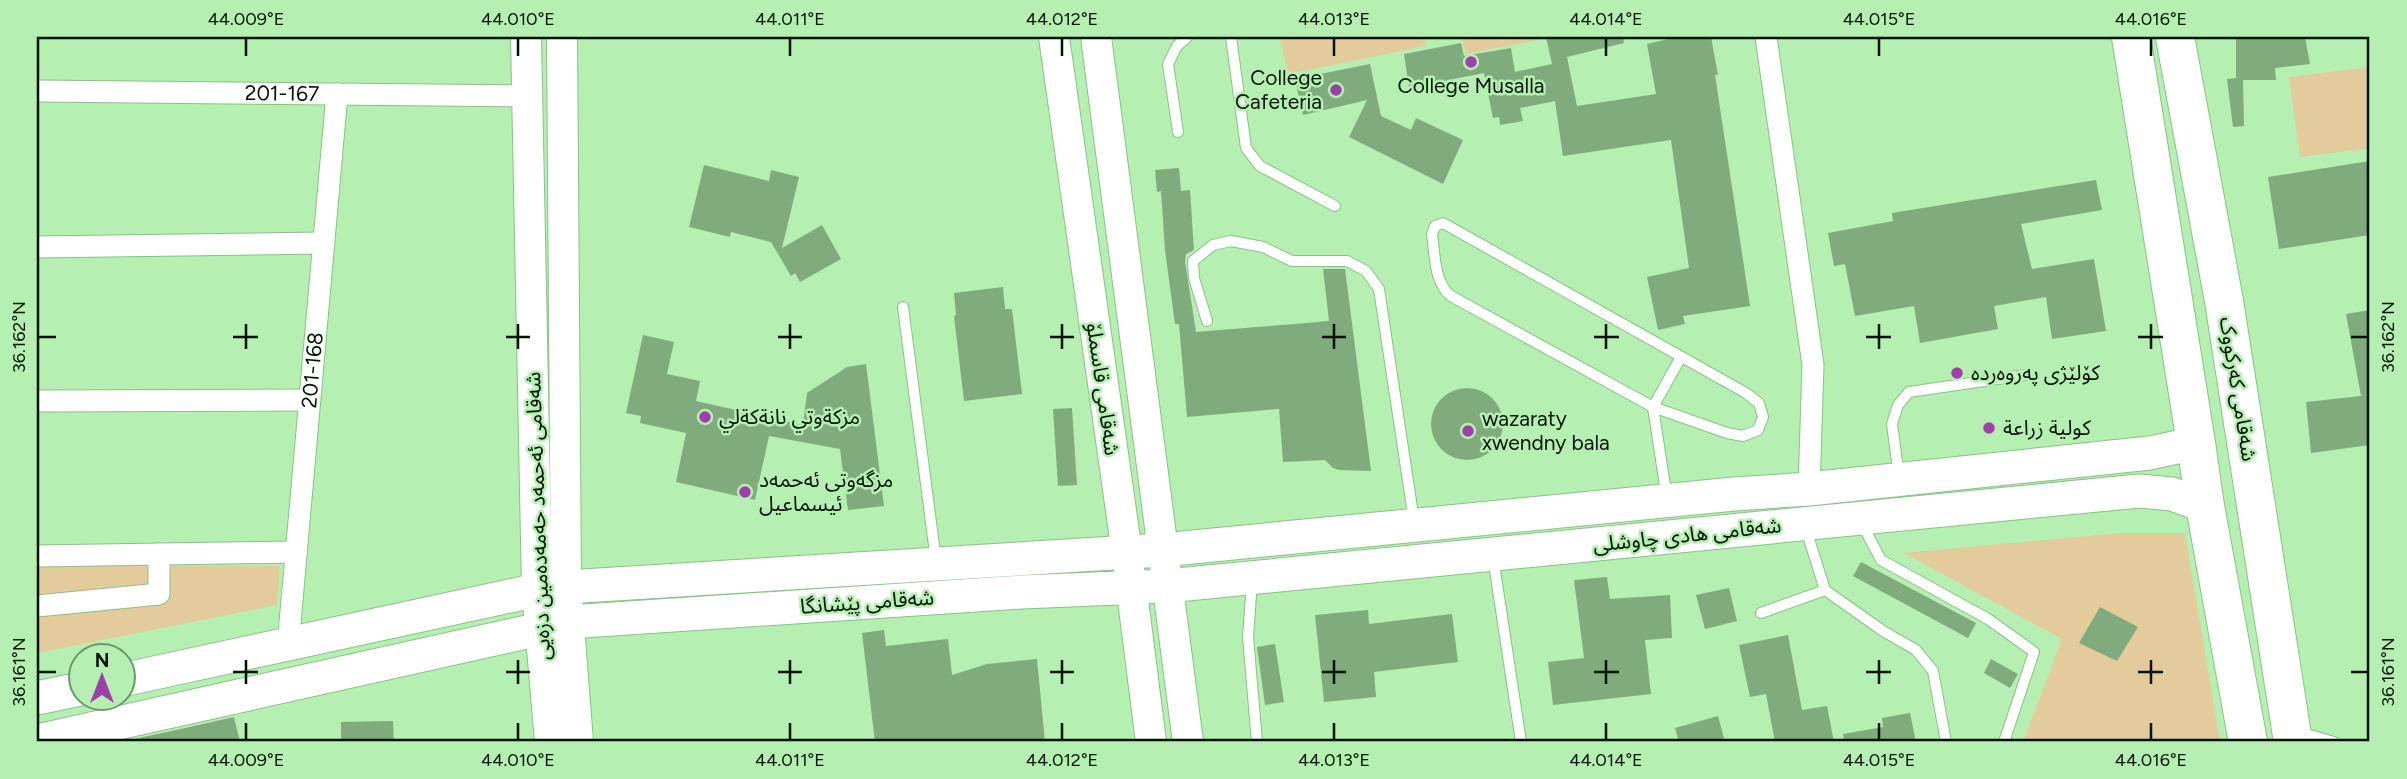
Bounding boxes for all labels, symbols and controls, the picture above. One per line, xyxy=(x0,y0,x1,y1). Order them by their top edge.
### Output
text: 44.009°E xyxy=(208,8,284,30)
text: 44.010°E xyxy=(481,8,555,30)
text: 44.011°E xyxy=(755,8,825,30)
text: 44.012°E xyxy=(1026,8,1098,30)
text: 44.013°E xyxy=(1298,8,1370,30)
text: 44.014°E xyxy=(1569,8,1643,30)
text: 44.015°E xyxy=(1843,8,1915,30)
text: 44.016°E xyxy=(2115,8,2187,30)
marker: College Musalla xyxy=(1463,54,1479,70)
place label: College Cafeteria xyxy=(1235,65,1322,114)
place label: College Musalla xyxy=(1398,73,1544,98)
street label: 201-167 xyxy=(245,80,319,106)
marker: College Cafeteria xyxy=(1328,82,1344,98)
text: 36.162°N xyxy=(8,301,30,373)
text: 36.162°N xyxy=(2377,301,2399,373)
street label: شەقامی کەرکووک xyxy=(2215,315,2262,463)
street label: شەقامی قاسملۆ xyxy=(1082,321,1125,457)
street label: 201-168 xyxy=(296,331,328,409)
place label: کۆلێژی پەروەردە xyxy=(1971,360,2100,386)
marker: کۆلێژی پەروەردە xyxy=(1949,365,1965,381)
street label: شەقامی ئەحمەد حەمەدەمین دزەیی xyxy=(520,371,555,661)
place label: مزكةوتي نانةكةلي xyxy=(719,404,860,433)
place label: wazaraty xwendny bala xyxy=(1482,406,1610,455)
marker: مزكةوتي نانةكةلي xyxy=(697,409,713,425)
place label: كولية زراعة xyxy=(2003,415,2091,440)
marker: كولية زراعة xyxy=(1981,420,1997,436)
marker: wazaraty xwendny bala xyxy=(1460,423,1476,439)
place label: مزگەوتی ئەحمەد ئیسماعیل xyxy=(759,467,893,516)
marker: مزگەوتی ئەحمەد ئیسماعیل xyxy=(737,484,753,500)
street label: شەقامی هادی چاوشلی xyxy=(1592,512,1782,558)
street label: شەقامی پێشانگا xyxy=(799,584,935,620)
text: 36.161°N xyxy=(8,637,30,707)
text: 36.161°N xyxy=(2377,637,2399,707)
north arrow xyxy=(66,642,136,712)
text: N xyxy=(95,649,109,672)
text: 44.009°E xyxy=(208,749,284,771)
text: 44.010°E xyxy=(481,749,555,771)
text: 44.011°E xyxy=(755,749,825,771)
text: 44.012°E xyxy=(1026,749,1098,771)
text: 44.013°E xyxy=(1298,749,1370,771)
text: 44.014°E xyxy=(1569,749,1643,771)
text: 44.015°E xyxy=(1843,749,1915,771)
text: 44.016°E xyxy=(2115,749,2187,771)

